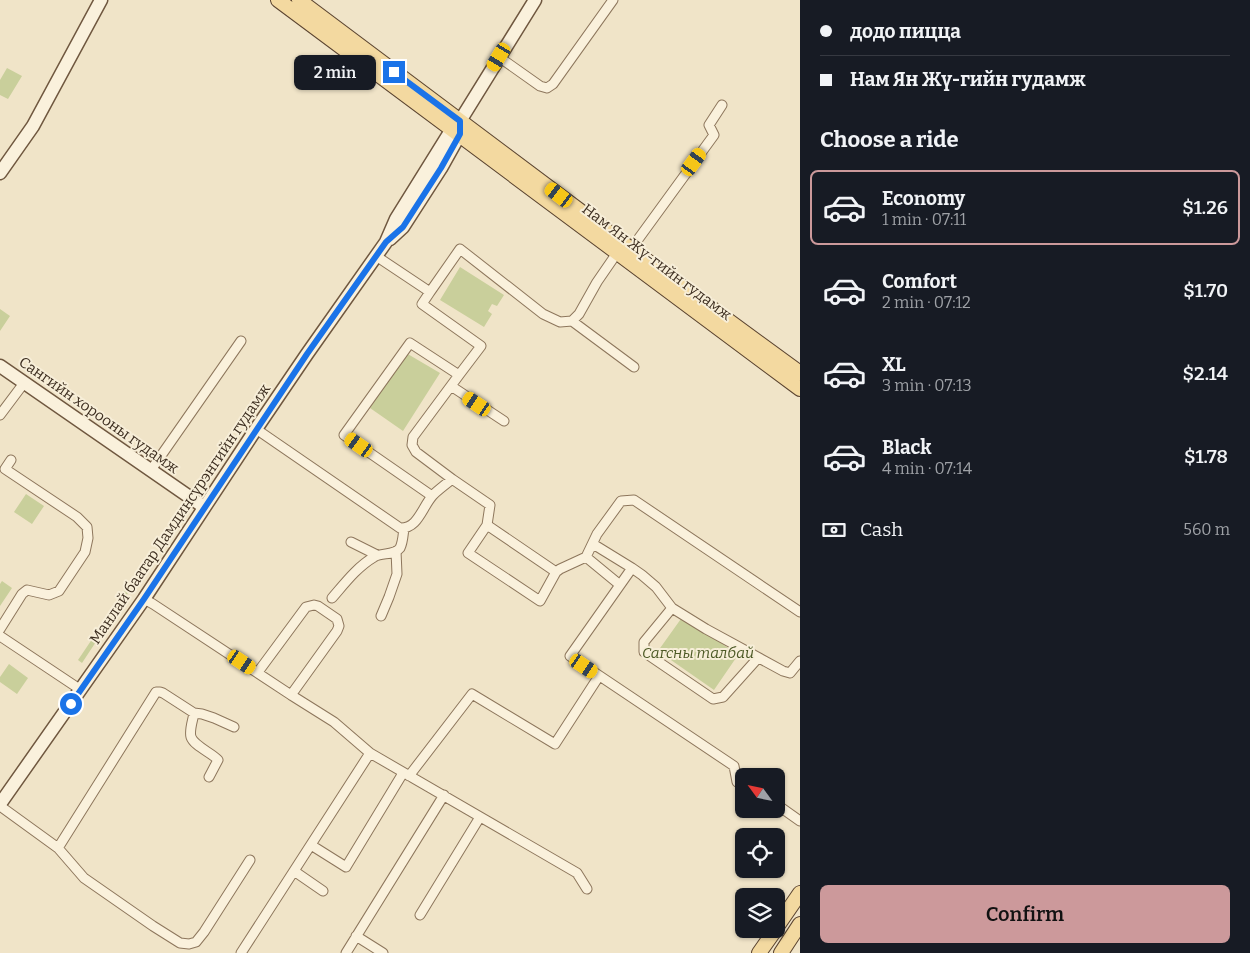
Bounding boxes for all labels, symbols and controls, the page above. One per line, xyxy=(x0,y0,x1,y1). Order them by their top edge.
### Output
text: додо пицца xyxy=(850,20,961,43)
car xyxy=(484,40,513,74)
callout: 2 min xyxy=(294,54,376,90)
route end xyxy=(383,61,405,83)
text: 2 min xyxy=(314,63,356,82)
text: Нам Ян Жү-гийн гудамж xyxy=(850,68,1086,91)
text: Choose a ride xyxy=(820,126,959,153)
car xyxy=(679,145,708,179)
car xyxy=(542,180,575,210)
icon: car xyxy=(822,185,867,230)
text: Economy xyxy=(882,187,965,210)
text: $1.26 xyxy=(1182,196,1228,219)
street label: Нам Ян Жү-гийн гудамж xyxy=(579,200,736,324)
text: 1 min · 07:11 xyxy=(882,210,966,229)
icon: car xyxy=(822,268,867,313)
text: Comfort xyxy=(882,270,957,293)
text: $1.70 xyxy=(1183,279,1228,302)
text: 2 min · 07:12 xyxy=(882,293,971,312)
icon: car xyxy=(822,351,867,396)
street label: Сангийн хорооны гудамж xyxy=(16,353,183,477)
text: XL xyxy=(882,353,906,376)
text: $2.14 xyxy=(1182,362,1228,385)
text: 3 min · 07:13 xyxy=(882,376,972,395)
street label: Манлай баатар Дамдинсүрэнгийн гудамж xyxy=(86,380,274,648)
car xyxy=(460,389,493,419)
car xyxy=(342,430,375,460)
icon: car xyxy=(822,434,867,479)
text: Black xyxy=(882,436,932,459)
text: $1.78 xyxy=(1184,445,1228,468)
text: 4 min · 07:14 xyxy=(882,459,972,478)
icon: cash xyxy=(820,516,848,544)
text: Cash xyxy=(860,518,903,541)
text: 560 m xyxy=(1183,520,1230,539)
park label: Сагсны талбай xyxy=(642,644,754,662)
car xyxy=(225,647,258,677)
car xyxy=(567,651,600,681)
route start xyxy=(60,693,82,715)
north arrow xyxy=(735,768,785,818)
map controls xyxy=(735,768,785,938)
button: locate xyxy=(735,828,785,878)
button: Confirm xyxy=(820,885,1230,943)
button: layers xyxy=(735,888,785,938)

